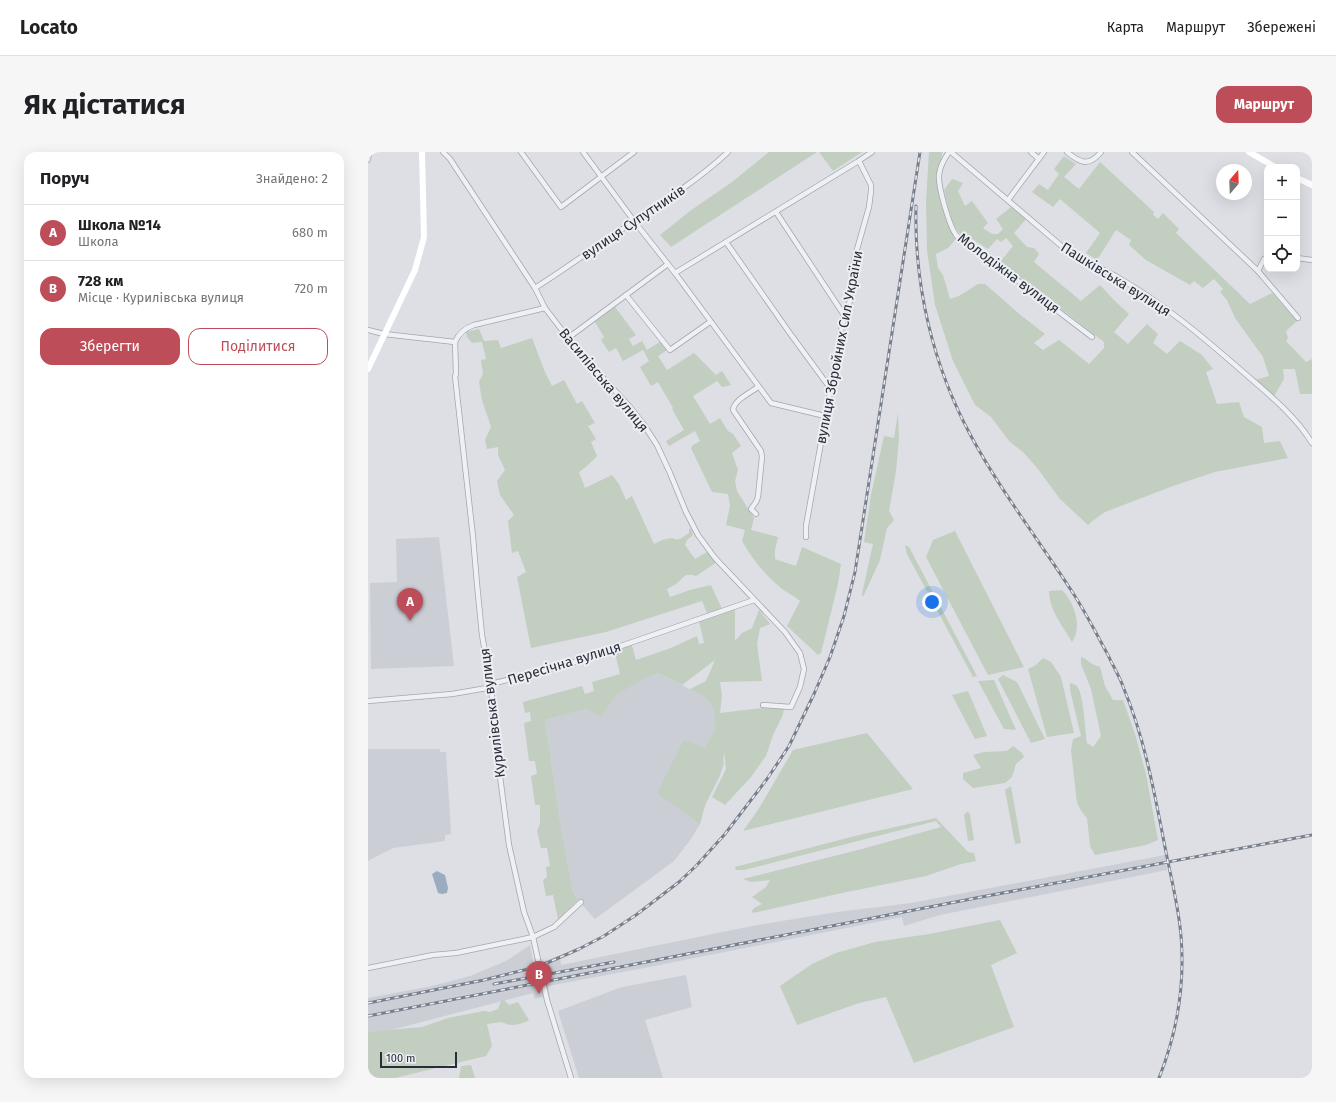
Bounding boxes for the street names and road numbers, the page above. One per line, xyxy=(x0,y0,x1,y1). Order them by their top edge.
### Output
street label: вулиця Супутників xyxy=(578,181,689,264)
street label: Молодіжна вулиця xyxy=(954,230,1063,317)
street label: Пашківська вулиця xyxy=(1058,239,1174,320)
street label: вулиця Збройних Сил України xyxy=(812,249,867,445)
street label: Василівська вулиця xyxy=(555,325,652,436)
street label: Пересічна вулиця xyxy=(505,638,623,689)
street label: Курилівська вулиця xyxy=(476,647,509,779)

